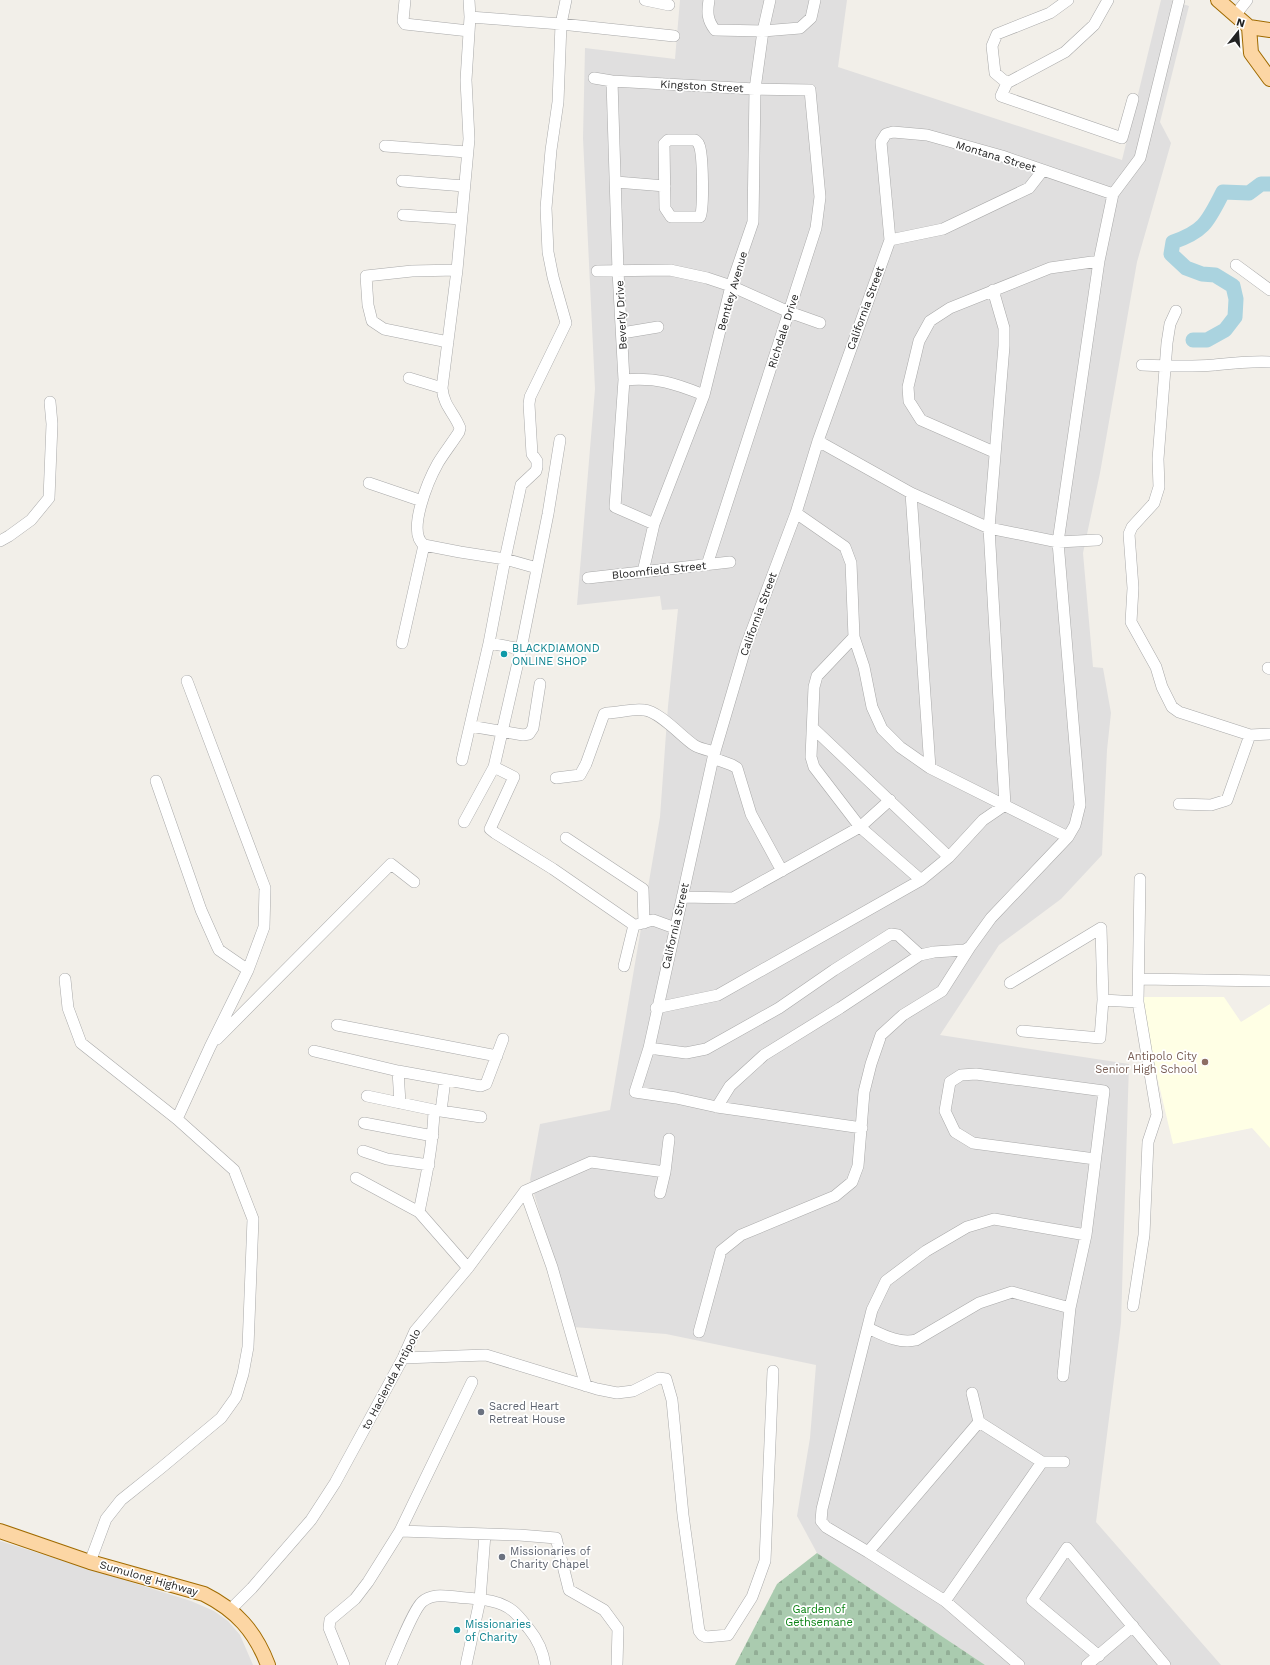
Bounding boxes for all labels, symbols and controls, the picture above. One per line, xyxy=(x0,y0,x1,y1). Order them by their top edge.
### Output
north arrow xyxy=(1218,12,1258,52)
text: N xyxy=(1235,16,1247,30)
street label: Kingston Street xyxy=(660,78,744,95)
street label: Montana Street xyxy=(954,138,1038,175)
street label: Bentley Avenue xyxy=(715,250,750,332)
street label: California Street xyxy=(844,264,887,352)
street label: Beverly Drive xyxy=(613,280,630,350)
street label: Richdale Drive xyxy=(765,292,802,370)
street label: Bloomfield Street xyxy=(611,559,707,582)
street label: California Street xyxy=(737,570,780,658)
place label: BLACKDIAMOND ONLINE SHOP xyxy=(512,642,600,668)
marker: BLACKDIAMOND ONLINE SHOP xyxy=(499,649,509,659)
street label: California Street xyxy=(659,881,692,970)
place label: Antipolo City Senior High School xyxy=(1095,1050,1198,1076)
marker: Antipolo City Senior High School xyxy=(1200,1057,1210,1067)
street label: to Hacienda Antipolo xyxy=(359,1326,424,1432)
place label: Sacred Heart Retreat House xyxy=(489,1400,565,1426)
marker: Sacred Heart Retreat House xyxy=(476,1407,486,1417)
place label: Missionaries of Charity Chapel xyxy=(510,1545,591,1571)
marker: Missionaries of Charity Chapel xyxy=(497,1552,507,1562)
street label: Sumulong Highway xyxy=(98,1558,200,1599)
park label: Garden of Gethsemane xyxy=(785,1603,853,1629)
place label: Missionaries of Charity xyxy=(465,1618,531,1644)
marker: Missionaries of Charity xyxy=(452,1625,462,1635)

